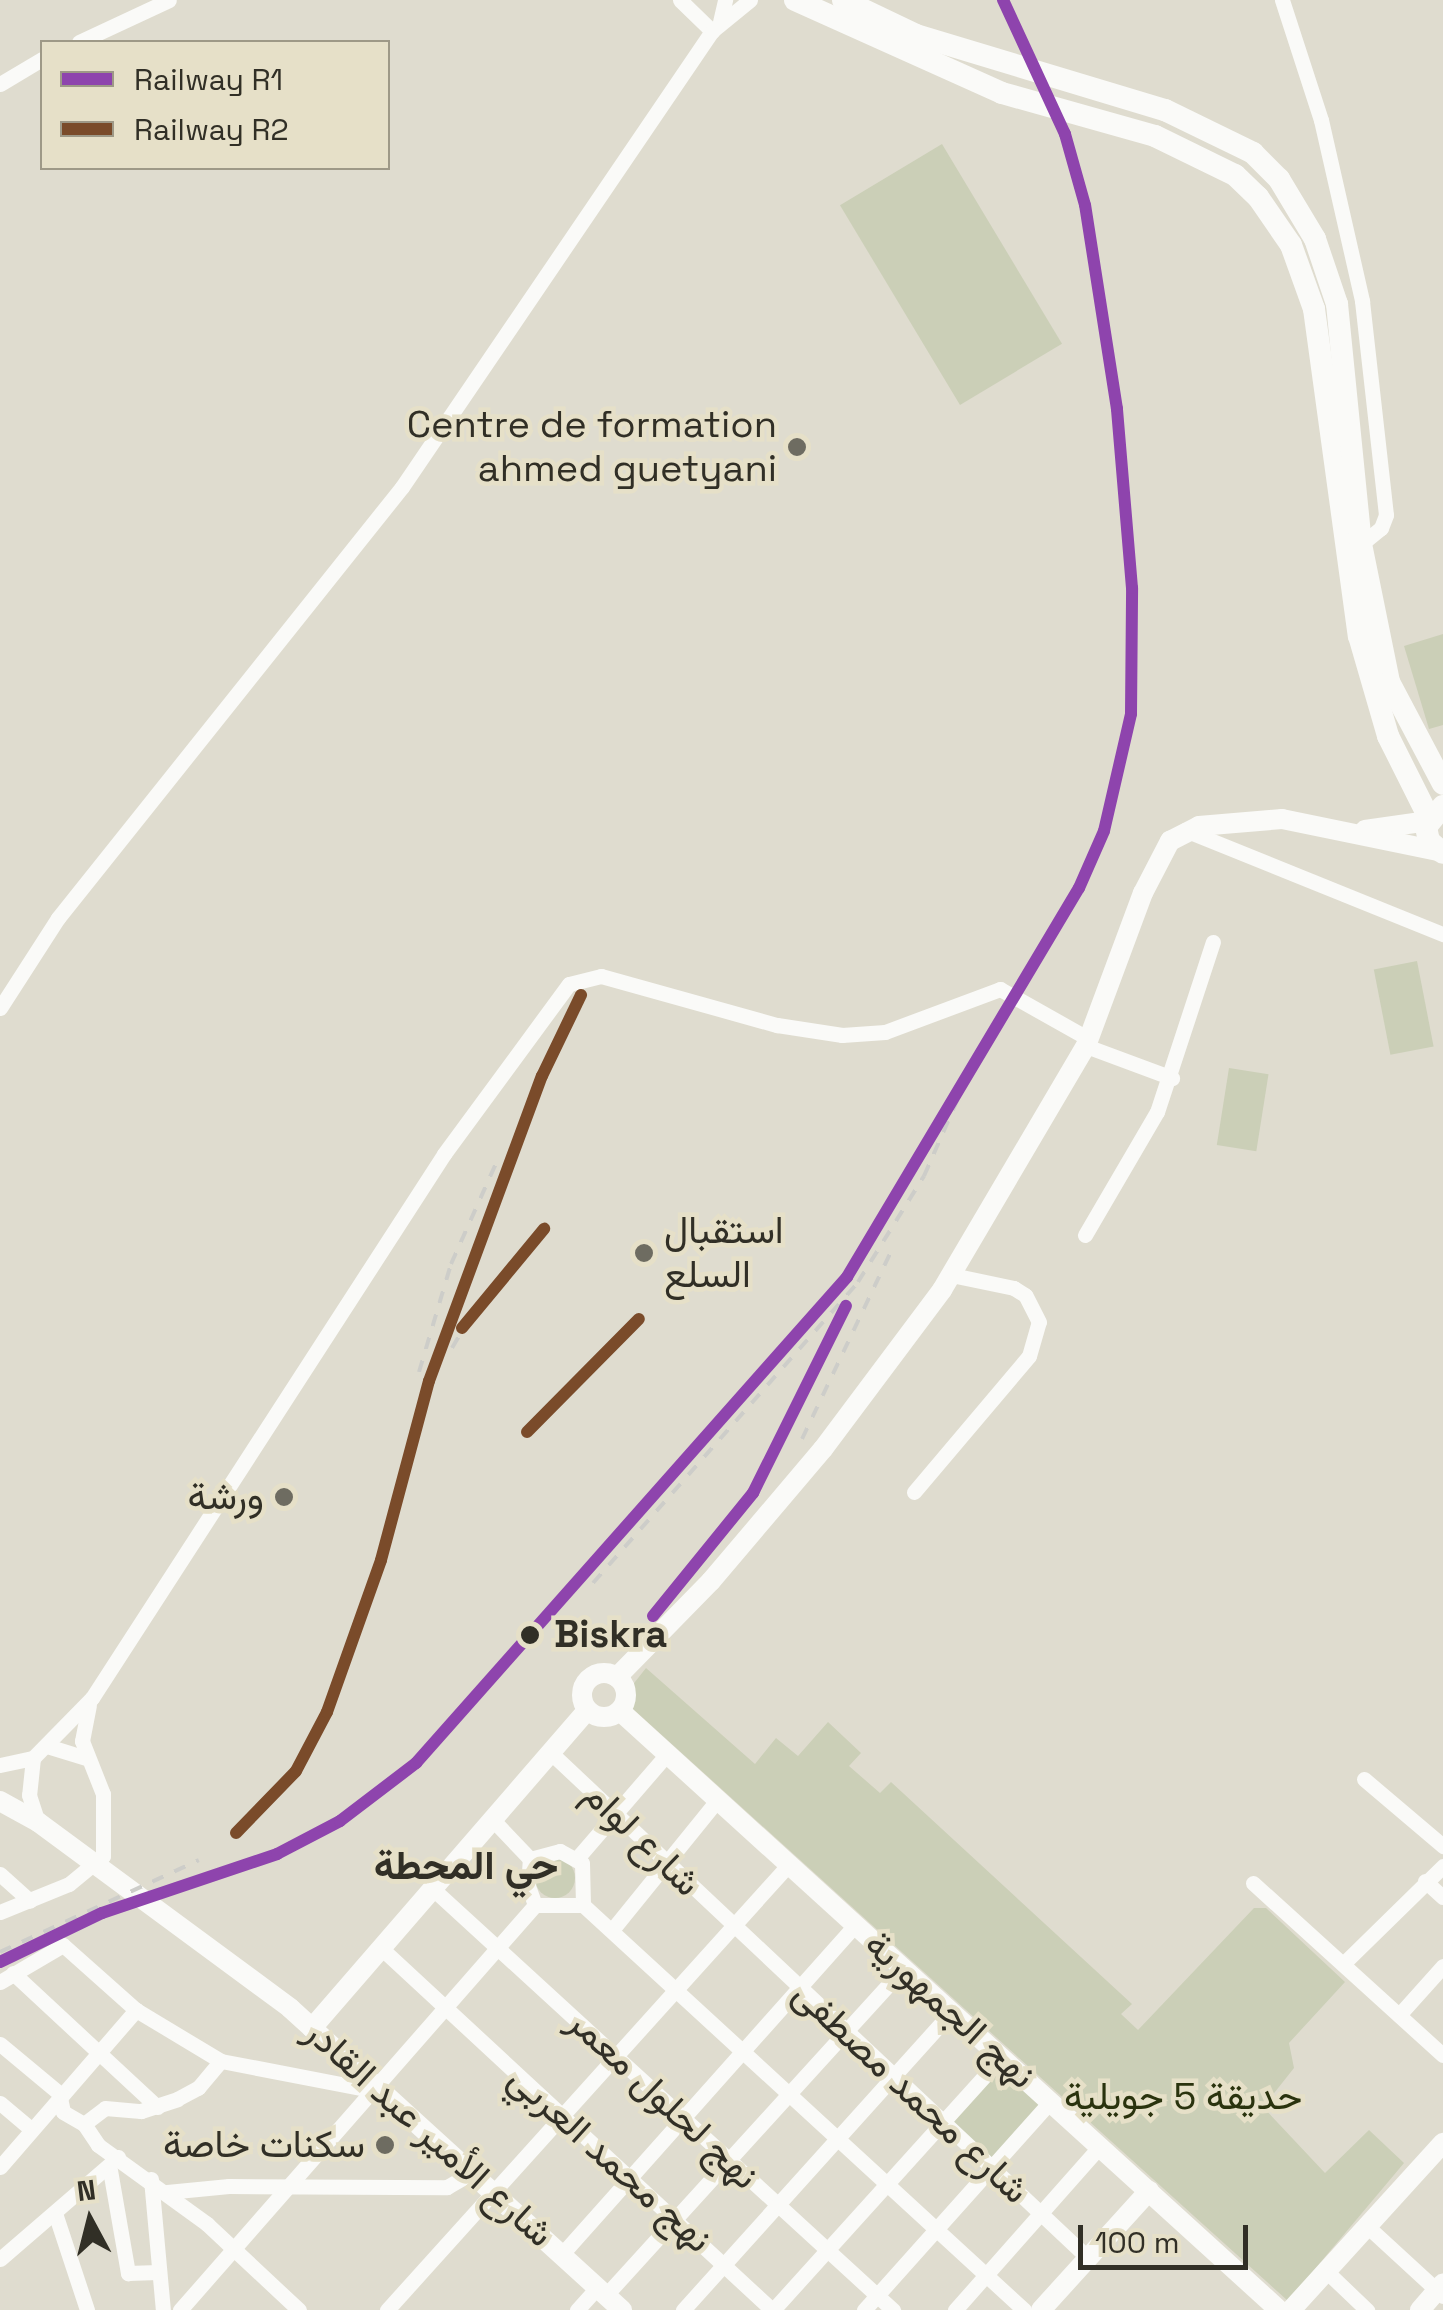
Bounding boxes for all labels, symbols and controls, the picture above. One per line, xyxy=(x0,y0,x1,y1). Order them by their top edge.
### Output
legend xyxy=(40,40,390,170)
text: Railway R1 xyxy=(134,60,283,99)
text: Railway R2 xyxy=(134,110,289,149)
place label: Centre de formation ahmed guetyani xyxy=(407,402,777,492)
marker: Centre de formation ahmed guetyani xyxy=(786,436,808,458)
place label: استقبال السلع xyxy=(664,1208,784,1298)
marker: استقبال السلع xyxy=(633,1242,655,1264)
place label: ورشة xyxy=(187,1474,264,1520)
marker: ورشة xyxy=(273,1486,295,1508)
place label: Biskra xyxy=(554,1612,667,1658)
marker: Biskra xyxy=(515,1620,545,1650)
street label: شارع لوام xyxy=(574,1772,710,1906)
district label: حي المحطة xyxy=(374,1842,558,1890)
street label: نهج الجمهورية xyxy=(855,1922,1045,2098)
street label: شارع محمد مصطفى xyxy=(783,1971,1039,2213)
street label: نهج لحلول معمر xyxy=(558,1999,768,2199)
street label: شارع الأمير عبد القادر xyxy=(295,2009,563,2257)
street label: نهج محمد العربي xyxy=(499,2056,721,2262)
park label: حديقة 5 جويلية xyxy=(1064,2074,1302,2120)
place label: سكنات خاصة xyxy=(163,2122,365,2168)
marker: سكنات خاصة xyxy=(374,2134,396,2156)
north arrow xyxy=(40,2170,140,2270)
text: N xyxy=(75,2171,98,2209)
scale bar xyxy=(1083,2205,1253,2267)
text: 100 m xyxy=(1095,2223,1180,2262)

